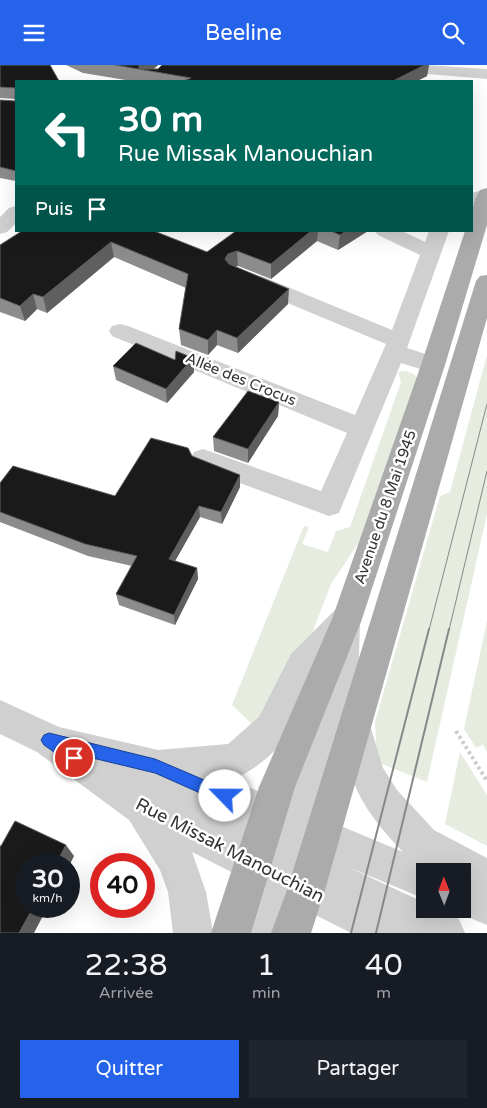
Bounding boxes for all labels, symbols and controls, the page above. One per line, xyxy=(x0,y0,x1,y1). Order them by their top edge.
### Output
icon: menu xyxy=(20,19,48,47)
icon: search xyxy=(439,19,467,47)
text: Beeline xyxy=(205,20,282,46)
text: 30 m xyxy=(118,99,203,141)
icon: left xyxy=(35,100,100,165)
text: Rue Missak Manouchian xyxy=(118,141,373,167)
icon: arrive xyxy=(83,195,111,223)
text: Puis xyxy=(35,198,73,220)
street label: Allée des Crocus xyxy=(183,349,299,409)
street label: Avenue du 8 Mai 1945 xyxy=(350,428,420,586)
pin xyxy=(53,737,95,779)
icon: arrive xyxy=(60,744,88,772)
position arrow xyxy=(198,769,250,821)
street label: Rue Missak Manouchian xyxy=(132,793,328,907)
speed limit sign: 40 xyxy=(90,853,155,918)
north arrow xyxy=(416,863,471,917)
map controls xyxy=(416,863,471,918)
text: 30 xyxy=(32,864,63,894)
text: km/h xyxy=(32,891,63,905)
text: 22:38 xyxy=(84,947,168,984)
text: 1 xyxy=(257,947,276,984)
text: 40 xyxy=(365,947,403,984)
text: Arrivée xyxy=(99,983,153,1003)
text: min xyxy=(252,983,280,1003)
text: m xyxy=(376,983,391,1003)
button: Quitter xyxy=(20,1040,239,1098)
button: Partager xyxy=(249,1040,467,1098)

